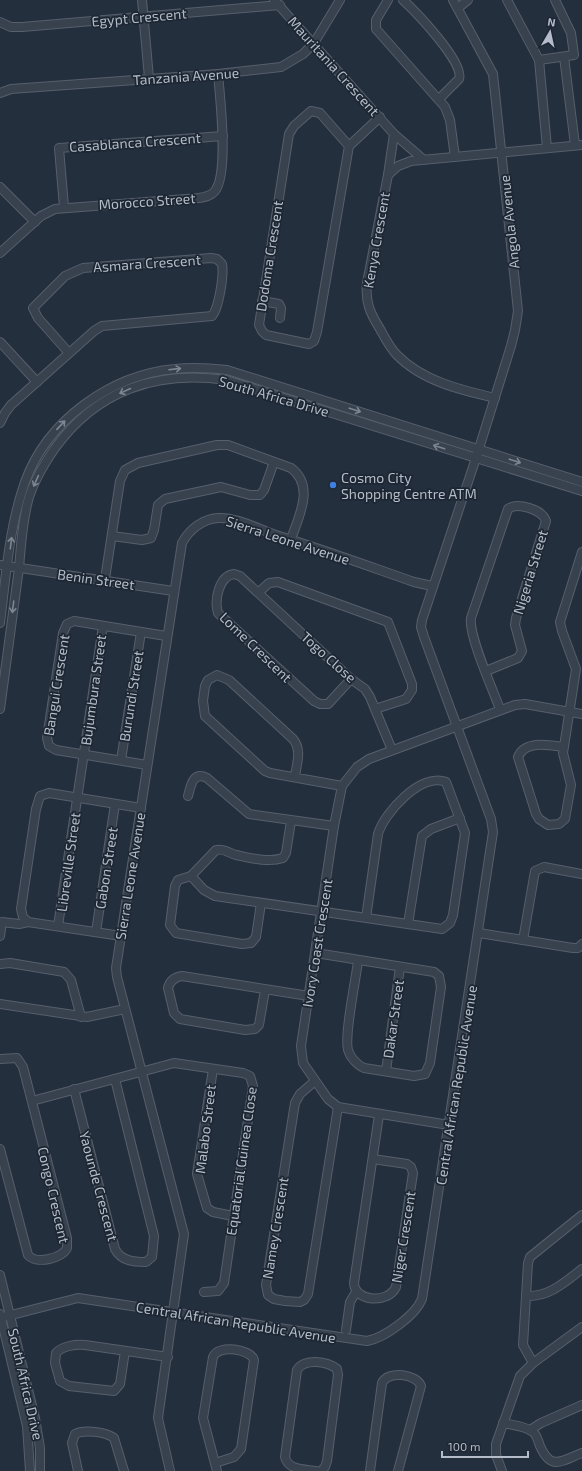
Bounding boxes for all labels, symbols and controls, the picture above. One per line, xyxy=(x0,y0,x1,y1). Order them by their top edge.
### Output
street label: Egypt Crescent xyxy=(91,4,187,30)
north arrow xyxy=(530,12,570,52)
street label: Mauritania Crescent xyxy=(285,13,383,119)
text: N xyxy=(547,15,557,29)
street label: Tanzania Avenue xyxy=(132,64,240,88)
street label: Casablanca Crescent xyxy=(69,129,201,155)
street label: Angola Avenue xyxy=(496,174,522,270)
street label: Morocco Street xyxy=(98,189,196,213)
street label: Kenya Crescent xyxy=(359,190,393,290)
street label: Dodoma Crescent xyxy=(252,199,286,313)
street label: Asmara Crescent xyxy=(93,251,201,275)
one-way arrow xyxy=(168,365,181,373)
street label: South Africa Drive xyxy=(217,372,331,420)
one-way arrow xyxy=(119,388,131,395)
one-way arrow xyxy=(348,407,361,414)
one-way arrow xyxy=(56,421,65,431)
one-way arrow xyxy=(433,442,445,450)
one-way arrow xyxy=(509,458,522,465)
place label: Cosmo City Shopping Centre ATM xyxy=(341,469,477,502)
one-way arrow xyxy=(32,475,39,487)
marker: Cosmo City Shopping Centre ATM xyxy=(328,480,338,490)
street label: Sierra Leone Avenue xyxy=(224,512,352,568)
street label: Nigeria Street xyxy=(509,528,551,616)
one-way arrow xyxy=(7,537,15,550)
street label: Benin Street xyxy=(56,565,136,593)
one-way arrow xyxy=(10,600,17,613)
street label: Lome Crescent xyxy=(216,608,296,686)
street label: Togo Close xyxy=(298,628,360,686)
street label: Bangui Crescent xyxy=(40,633,72,737)
street label: Bujumbura Street xyxy=(77,634,109,746)
street label: Burundi Street xyxy=(115,649,147,743)
street label: Libreville Street xyxy=(53,811,83,913)
street label: Sierra Leone Avenue xyxy=(112,811,148,941)
street label: Gabon Street xyxy=(91,826,121,910)
street label: Ivory Coast Crescent xyxy=(298,878,336,1008)
street label: Dakar Street xyxy=(379,979,407,1059)
street label: Central African Republic Avenue xyxy=(432,984,480,1186)
street label: Malabo Street xyxy=(191,1083,219,1175)
street label: Equatorial Guinea Close xyxy=(222,1086,260,1236)
street label: Yaounde Crescent xyxy=(76,1129,122,1243)
street label: Congo Crescent xyxy=(35,1145,73,1245)
street label: Namey Crescent xyxy=(259,1176,291,1280)
street label: Niger Crescent xyxy=(387,1190,419,1284)
street label: Central African Republic Avenue xyxy=(135,1298,337,1346)
street label: South Africa Drive xyxy=(5,1327,47,1441)
scale bar xyxy=(442,1433,528,1459)
text: 100 m xyxy=(448,1439,480,1453)

